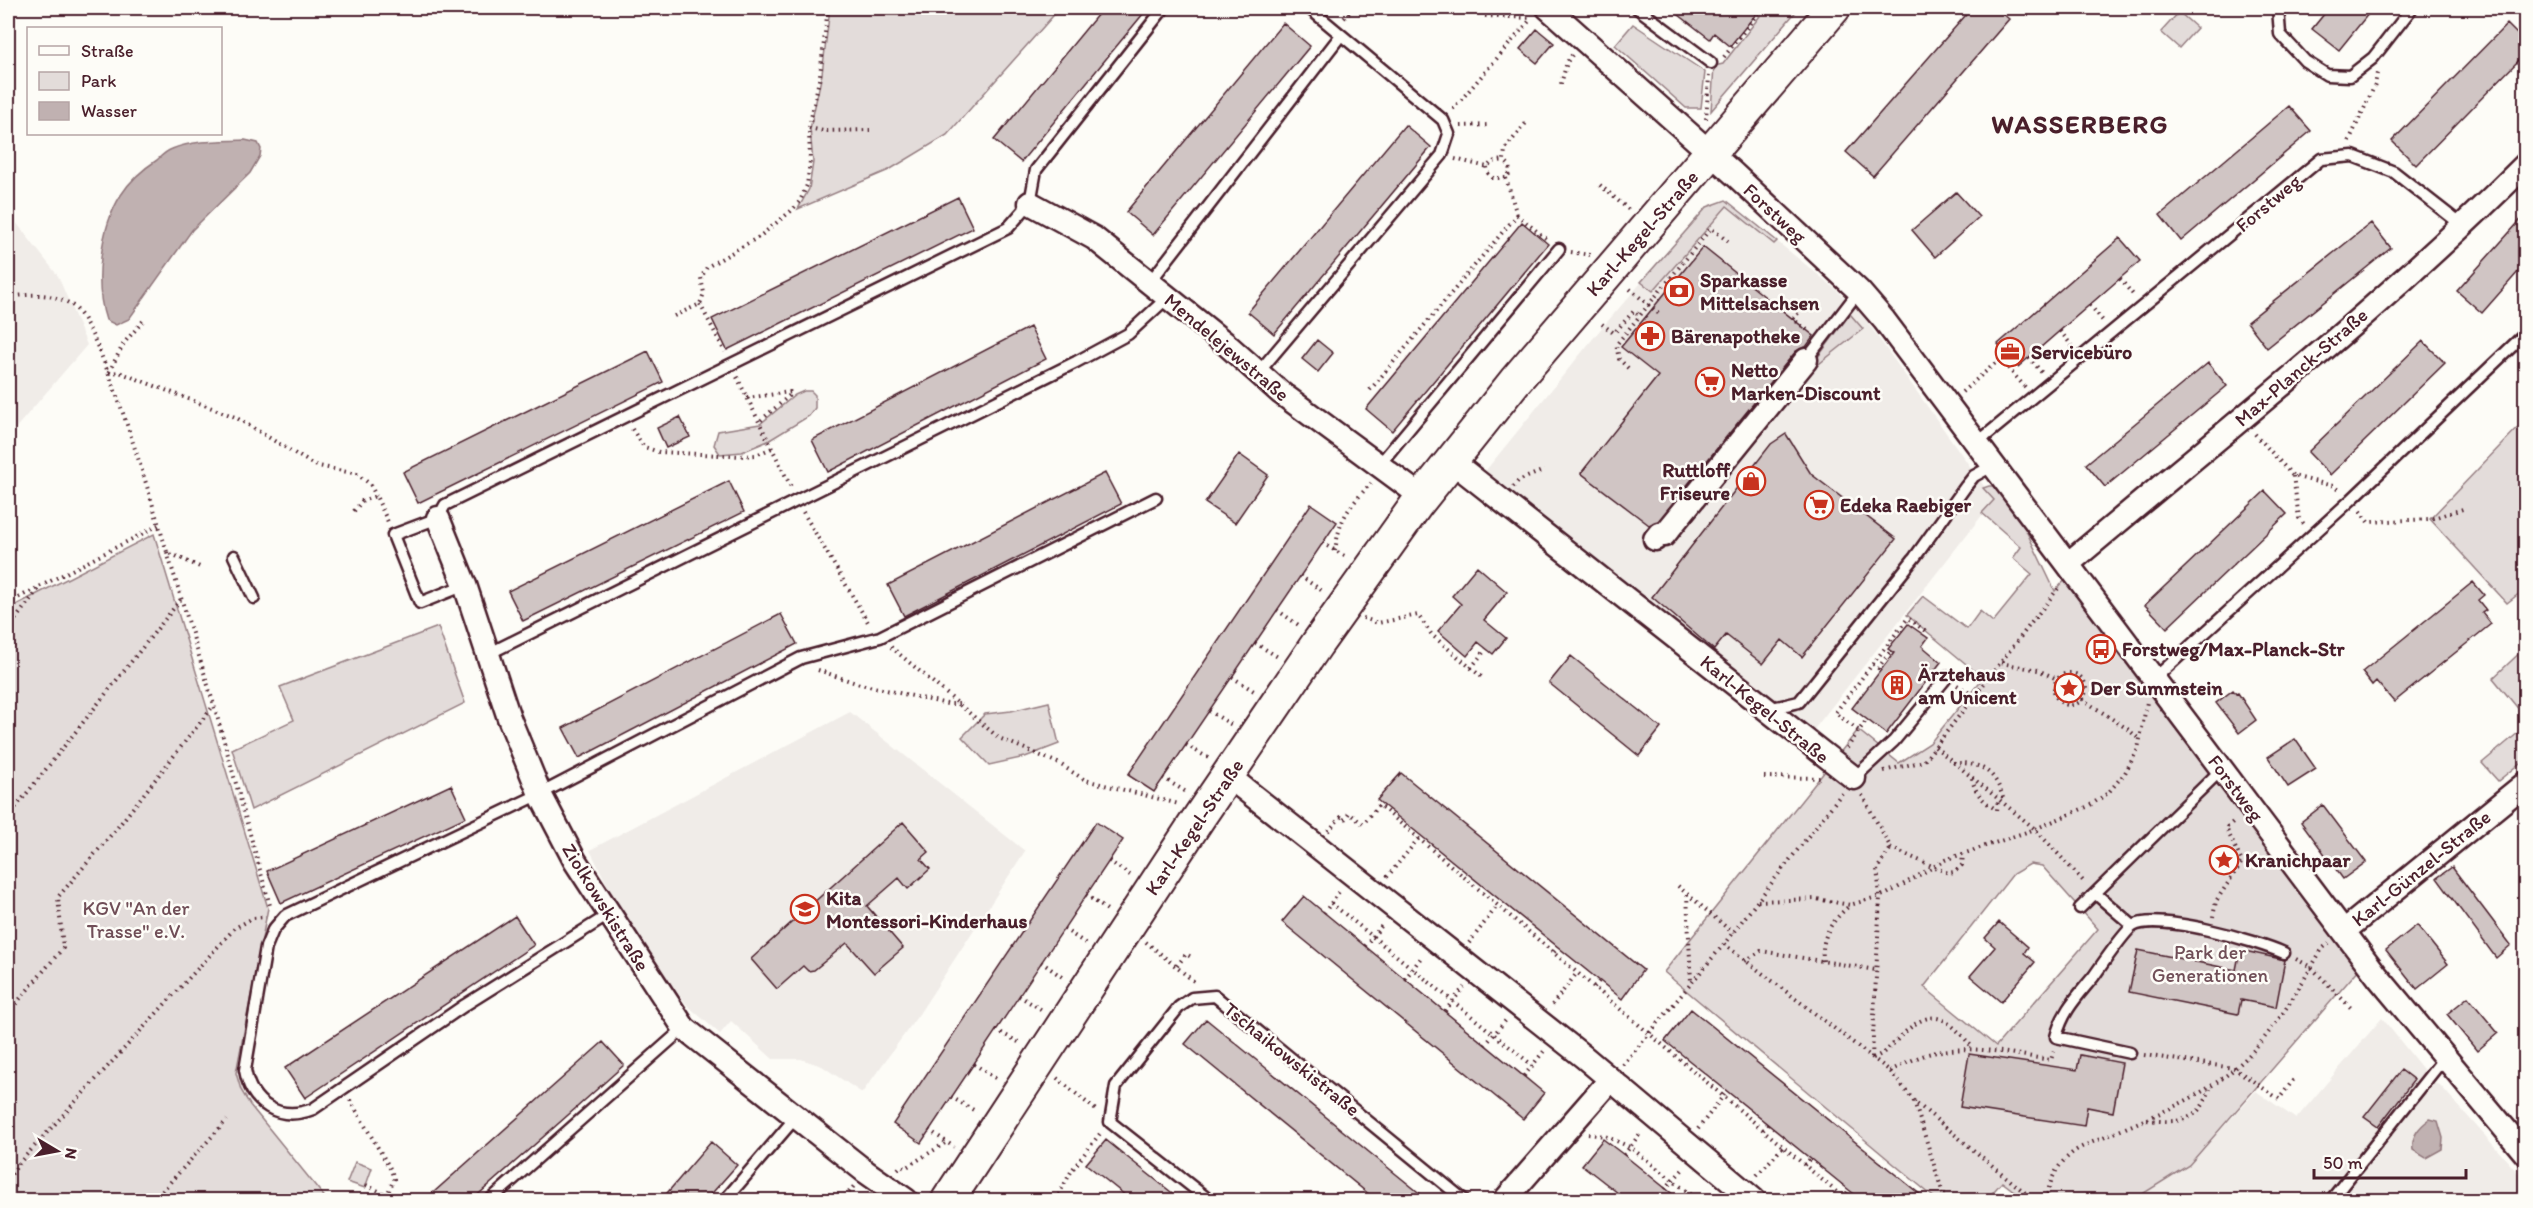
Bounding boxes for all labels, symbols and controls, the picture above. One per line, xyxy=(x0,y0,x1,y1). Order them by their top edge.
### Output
legend xyxy=(27,27,222,135)
text: Straße xyxy=(81,40,134,62)
text: Park xyxy=(81,70,116,92)
text: Wasser xyxy=(81,100,138,122)
district label: WASSERBERG xyxy=(1991,108,2169,140)
street label: Karl-Kegel-Straße xyxy=(1581,165,1703,301)
street label: Forstweg xyxy=(2231,168,2306,237)
street label: Forstweg xyxy=(1738,178,1812,249)
place label: Sparkasse Mittelsachsen xyxy=(1700,268,1820,315)
bank icon: Sparkasse Mittelsachsen xyxy=(1663,275,1695,307)
street label: Mendelejewstraße xyxy=(1160,288,1294,406)
street label: Max-Planck-Straße xyxy=(2229,303,2373,431)
pharmacy icon: Bärenapotheke xyxy=(1634,320,1666,352)
place label: Bärenapotheke xyxy=(1671,324,1801,349)
office icon: Servicebüro xyxy=(1994,336,2026,368)
place label: Servicebüro xyxy=(2031,340,2132,364)
place label: Netto Marken-Discount xyxy=(1731,358,1881,405)
supermarket icon: Netto Marken-Discount xyxy=(1694,366,1726,398)
place label: Ruttloff Friseure xyxy=(1660,458,1730,505)
shop icon: Ruttloff Friseure xyxy=(1735,465,1767,497)
supermarket icon: Edeka Raebiger xyxy=(1803,489,1835,521)
place label: Edeka Raebiger xyxy=(1840,493,1972,518)
bus stop icon: Forstweg/Max-Planck-Str xyxy=(2085,633,2117,665)
place label: Forstweg/Max-Planck-Str xyxy=(2122,637,2346,662)
street label: Karl-Kegel-Straße xyxy=(1696,650,1834,768)
place label: Ärztehaus am Unicent xyxy=(1917,662,2017,709)
building icon: Ärztehaus am Unicent xyxy=(1881,669,1913,701)
place icon: Der Summstein xyxy=(2053,672,2085,704)
place label: Der Summstein xyxy=(2090,676,2223,700)
street label: Forstweg xyxy=(2203,750,2269,827)
street label: Karl-Kegel-Straße xyxy=(1140,754,1248,900)
street label: Karl-Günzel-Straße xyxy=(2347,805,2495,931)
street label: Ziolkowskistraße xyxy=(557,839,655,975)
place icon: Kranichpaar xyxy=(2208,844,2240,876)
place label: Kranichpaar xyxy=(2245,848,2352,873)
place label: Kita Montessori-Kinderhaus xyxy=(826,886,1027,933)
school or university icon: Kita Montessori-Kinderhaus xyxy=(789,893,821,925)
park label: KGV "An der Trasse" e.V. xyxy=(83,896,190,943)
park label: Park der Generationen xyxy=(2152,940,2269,987)
street label: Tschaikowskistraße xyxy=(1219,997,1365,1121)
north arrow xyxy=(27,1121,87,1181)
scale bar xyxy=(2314,1142,2466,1180)
text: N xyxy=(61,1147,82,1160)
text: 50 m xyxy=(2323,1152,2363,1174)

